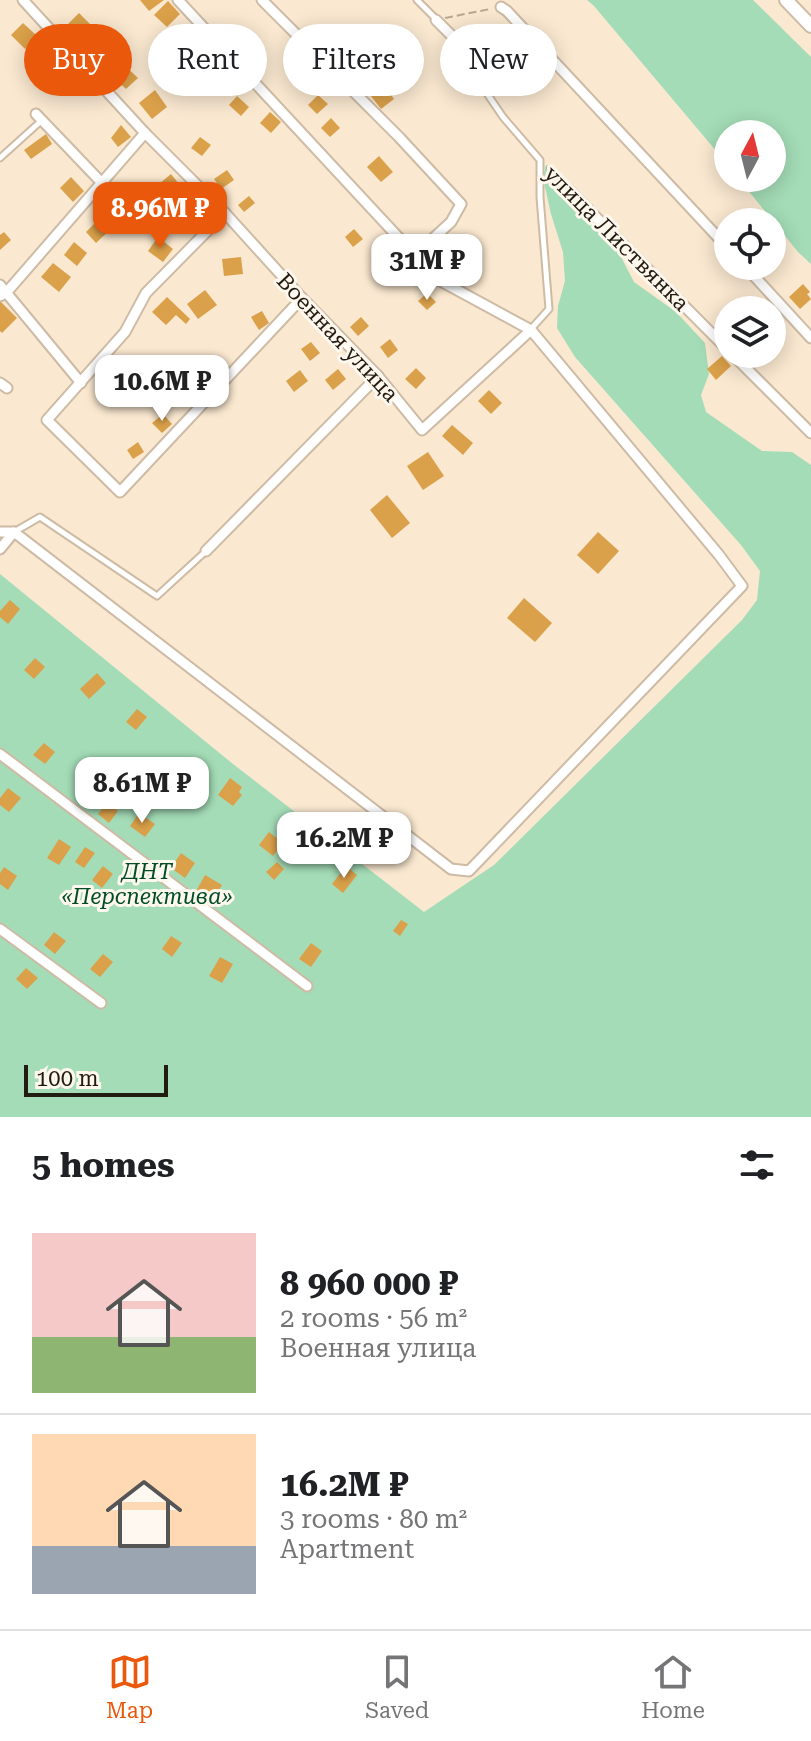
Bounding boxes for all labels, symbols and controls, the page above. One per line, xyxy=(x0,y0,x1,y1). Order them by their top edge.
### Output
chip: Buy xyxy=(24,24,132,96)
chip: Rent xyxy=(148,24,267,96)
chip: Filters xyxy=(283,24,424,96)
chip: New xyxy=(440,24,557,96)
north arrow xyxy=(714,120,786,192)
map controls xyxy=(714,120,786,368)
street label: улица Листвянка xyxy=(539,161,694,316)
pin: 8.96M ₽ xyxy=(86,182,234,250)
text: 8.96M ₽ xyxy=(111,193,209,223)
button: locate xyxy=(714,208,786,280)
pin: 31M ₽ xyxy=(371,234,483,302)
text: 31M ₽ xyxy=(389,245,465,275)
street label: Военная улица xyxy=(272,268,403,407)
button: layers xyxy=(714,296,786,368)
pin: 10.6M ₽ xyxy=(88,355,236,423)
text: 10.6M ₽ xyxy=(113,366,211,396)
pin: 8.61M ₽ xyxy=(68,757,216,825)
text: 8.61M ₽ xyxy=(93,768,191,798)
pin: 16.2M ₽ xyxy=(270,812,418,880)
text: 16.2M ₽ xyxy=(295,823,393,853)
park label: ДНТ «Перспектива» xyxy=(61,859,233,909)
scale bar xyxy=(24,1061,168,1097)
text: 100 m xyxy=(36,1066,99,1091)
icon: filters xyxy=(735,1143,779,1187)
text: 5 homes xyxy=(32,1145,175,1185)
text: 8 960 000 ₽ xyxy=(280,1263,458,1303)
icon: home xyxy=(96,1265,192,1361)
text: 2 rooms · 56 m² xyxy=(280,1303,467,1333)
text: Военная улица xyxy=(280,1333,476,1363)
text: 16.2M ₽ xyxy=(280,1464,408,1504)
icon: home xyxy=(96,1466,192,1562)
text: 3 rooms · 80 m² xyxy=(280,1504,467,1534)
text: Apartment xyxy=(280,1534,414,1564)
tab: Map xyxy=(106,1650,153,1723)
tab: Saved xyxy=(365,1650,429,1723)
tab: Home xyxy=(641,1650,705,1723)

